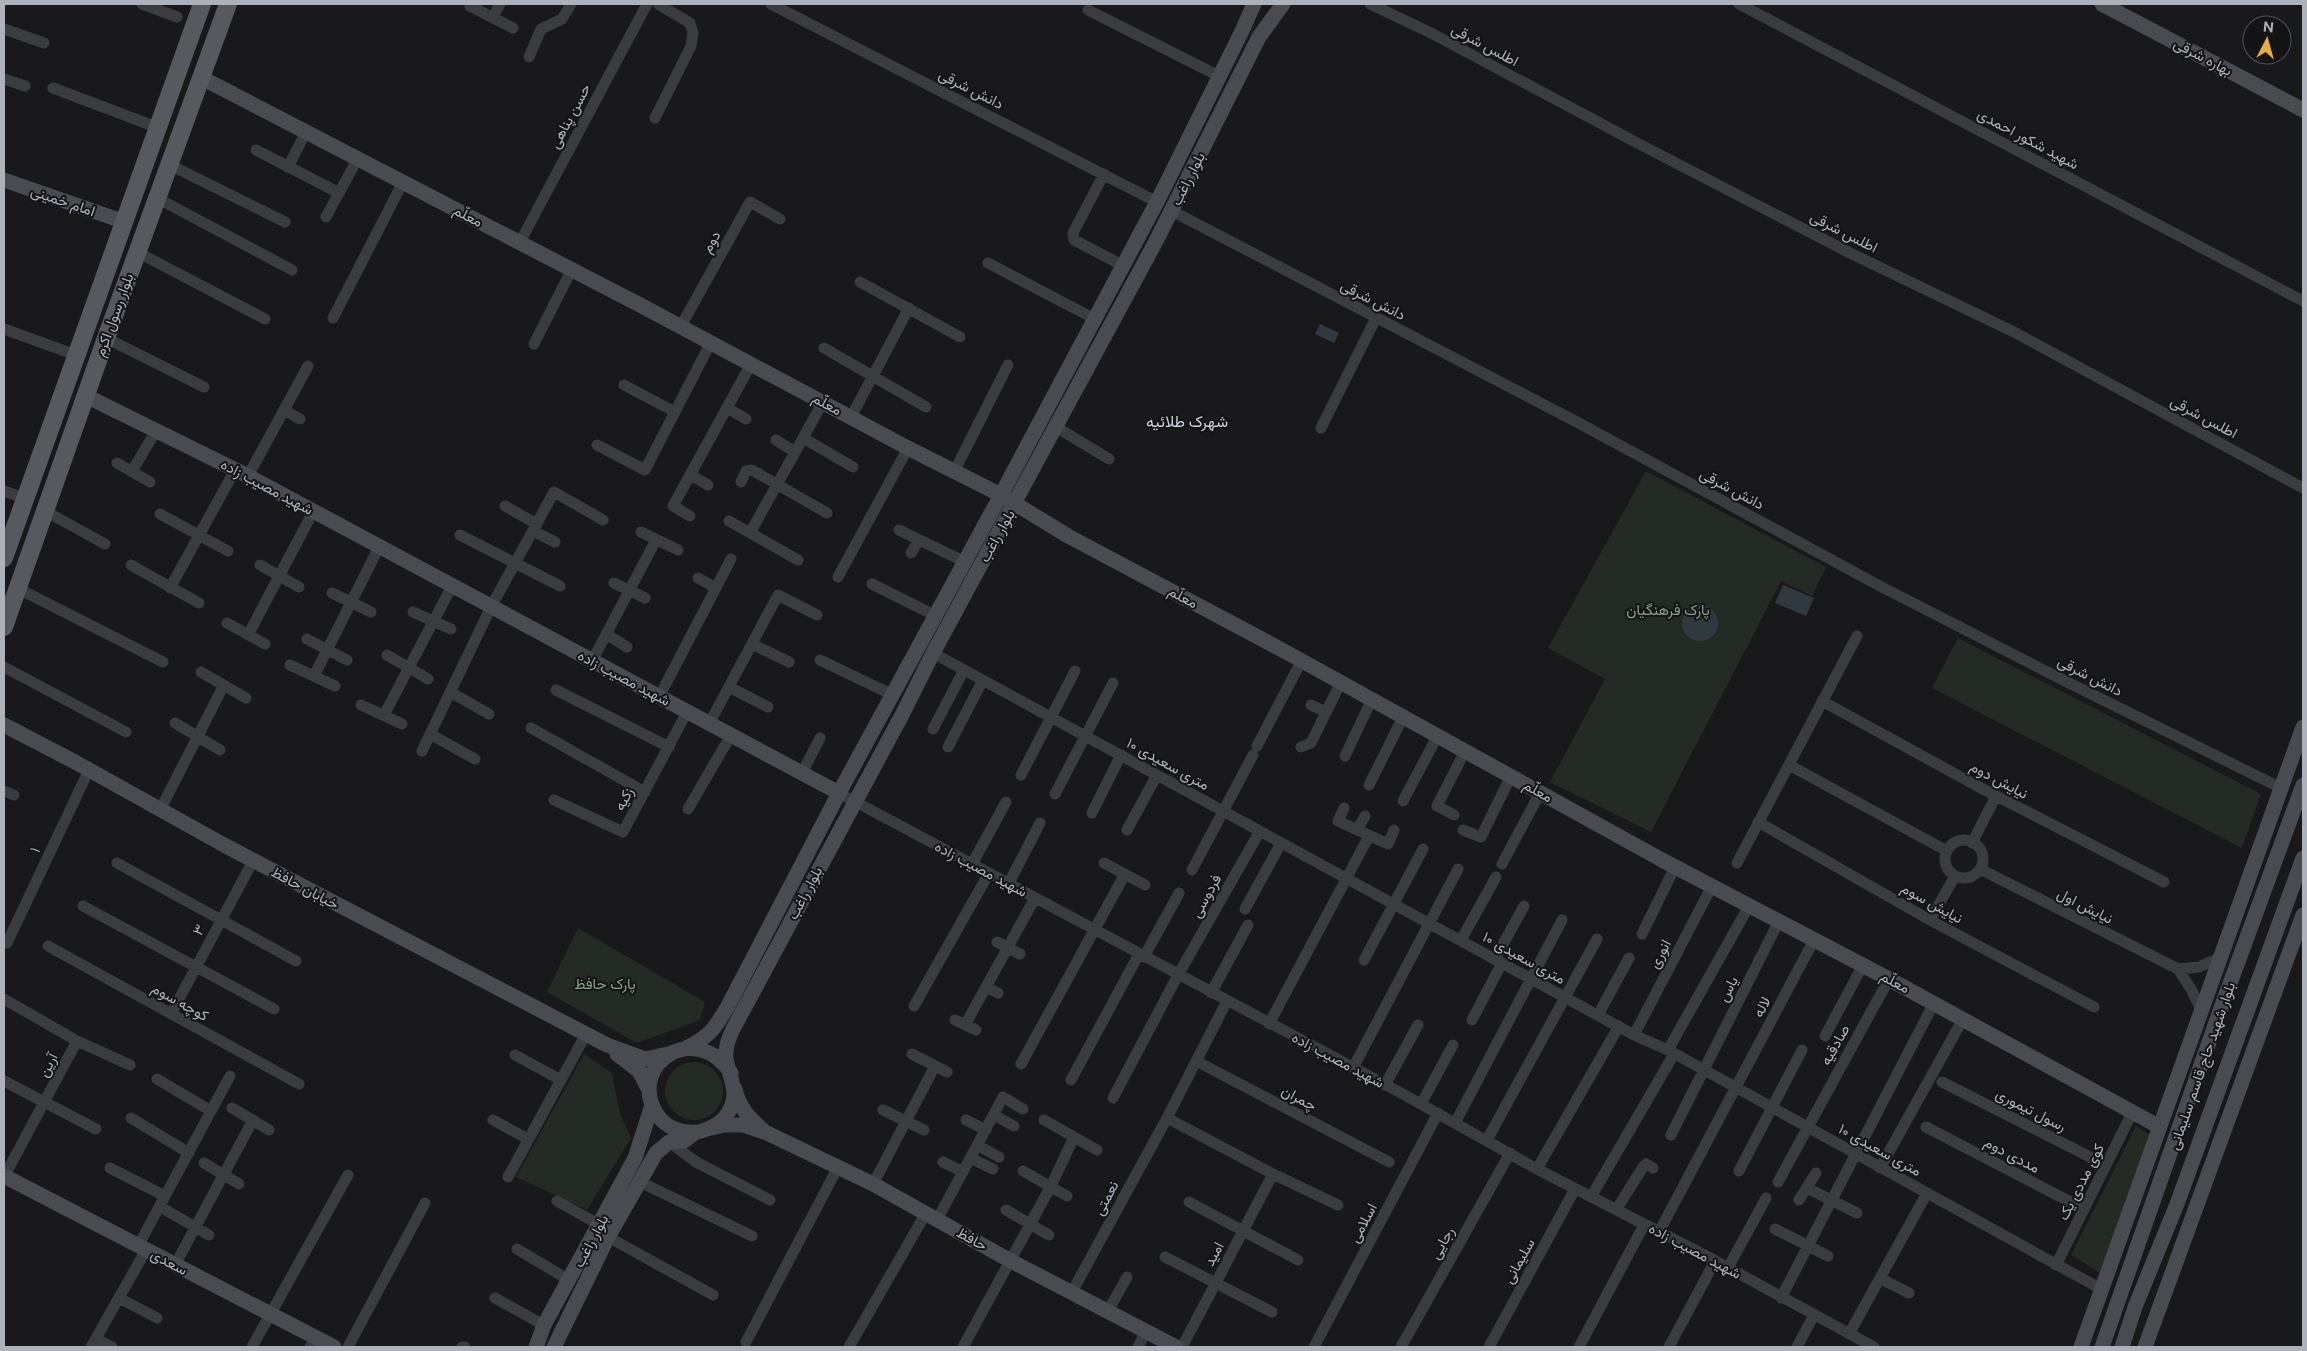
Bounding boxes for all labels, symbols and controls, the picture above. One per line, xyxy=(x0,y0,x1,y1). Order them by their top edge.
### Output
north arrow xyxy=(2242,15,2292,65)
text: N xyxy=(2262,19,2275,36)
street label: اطلس شرقی xyxy=(1448,20,1522,71)
street label: بهاره شرقی xyxy=(2170,34,2235,81)
street label: دانش شرقی xyxy=(935,65,1006,114)
street label: حسن پناهی xyxy=(545,80,595,152)
street label: شهید شکور احمدی xyxy=(1974,105,2082,174)
street label: بلوار راغب xyxy=(1167,149,1209,209)
street label: امام خمینی xyxy=(28,182,98,221)
street label: معلّم xyxy=(450,201,486,232)
street label: اطلس شرقی xyxy=(1807,207,1881,258)
street label: دوم xyxy=(698,228,725,257)
street label: بلوار رسول اکرم xyxy=(91,271,138,360)
street label: دانش شرقی xyxy=(1337,276,1408,325)
street label: معلّم xyxy=(809,389,845,420)
street label: اطلس شرقی xyxy=(2167,392,2241,443)
district label: شهرک طلائیه xyxy=(1146,412,1228,432)
street label: شهید مصیب زاده xyxy=(218,455,316,519)
street label: دانش شرقی xyxy=(1696,465,1767,514)
street label: بلوار راغب xyxy=(975,506,1019,566)
street label: معلّم xyxy=(1165,582,1201,613)
park label: پارک فرهنگیان xyxy=(1626,601,1710,620)
street label: شهید مصیب زاده xyxy=(575,646,673,710)
street label: دانش شرقی xyxy=(2054,652,2125,701)
street label: ۱۰ متری سعیدی xyxy=(1123,734,1213,795)
street label: نیایش دوم xyxy=(1966,757,2031,804)
street label: معلّم xyxy=(1520,776,1556,807)
street label: زکیه xyxy=(611,784,637,814)
street label: شهید مصیب زاده xyxy=(932,837,1030,901)
street label: ۱ xyxy=(26,844,43,855)
street label: خیابان حافظ xyxy=(268,863,342,913)
street label: بلوار راغب xyxy=(784,863,826,923)
street label: فردوسی xyxy=(1187,871,1226,921)
street label: نیایش سوم xyxy=(1897,879,1966,928)
street label: نیایش اول xyxy=(2054,884,2116,929)
street label: ۳ xyxy=(189,921,208,938)
street label: ۱۰ متری سعیدی xyxy=(1479,928,1569,989)
street label: انوری xyxy=(1645,936,1676,972)
street label: معلّم xyxy=(1877,967,1913,998)
street label: یاس xyxy=(1714,973,1743,1005)
park label: پارک حافظ xyxy=(574,975,636,994)
street label: کوچه سوم xyxy=(148,979,212,1026)
street label: بلوار شهید حاج قاسم سلیمانی xyxy=(2165,980,2241,1153)
street label: لاله xyxy=(1749,994,1774,1020)
street label: صادقیه xyxy=(1817,1022,1853,1068)
street label: شهید مصیب زاده xyxy=(1289,1028,1387,1092)
street label: آرین xyxy=(34,1049,63,1081)
street label: چمران xyxy=(1278,1081,1320,1116)
street label: رسول تیموری xyxy=(1992,1085,2069,1136)
street label: ۱۰ متری سعیدی xyxy=(1835,1120,1925,1181)
street label: مددی دوم xyxy=(1981,1133,2043,1178)
street label: کوی مددی یک xyxy=(2054,1140,2109,1224)
street label: نعمتی xyxy=(1089,1178,1123,1219)
street label: اسلامی xyxy=(1345,1200,1382,1246)
street label: بلوار راغب xyxy=(570,1211,612,1271)
street label: شهید مصیب زاده xyxy=(1646,1219,1744,1283)
street label: حافظ xyxy=(954,1223,990,1254)
street label: رجایی xyxy=(1426,1224,1459,1263)
street label: سلیمانی xyxy=(1499,1235,1540,1287)
street label: امید xyxy=(1200,1239,1228,1269)
street label: سعدی xyxy=(147,1245,191,1280)

